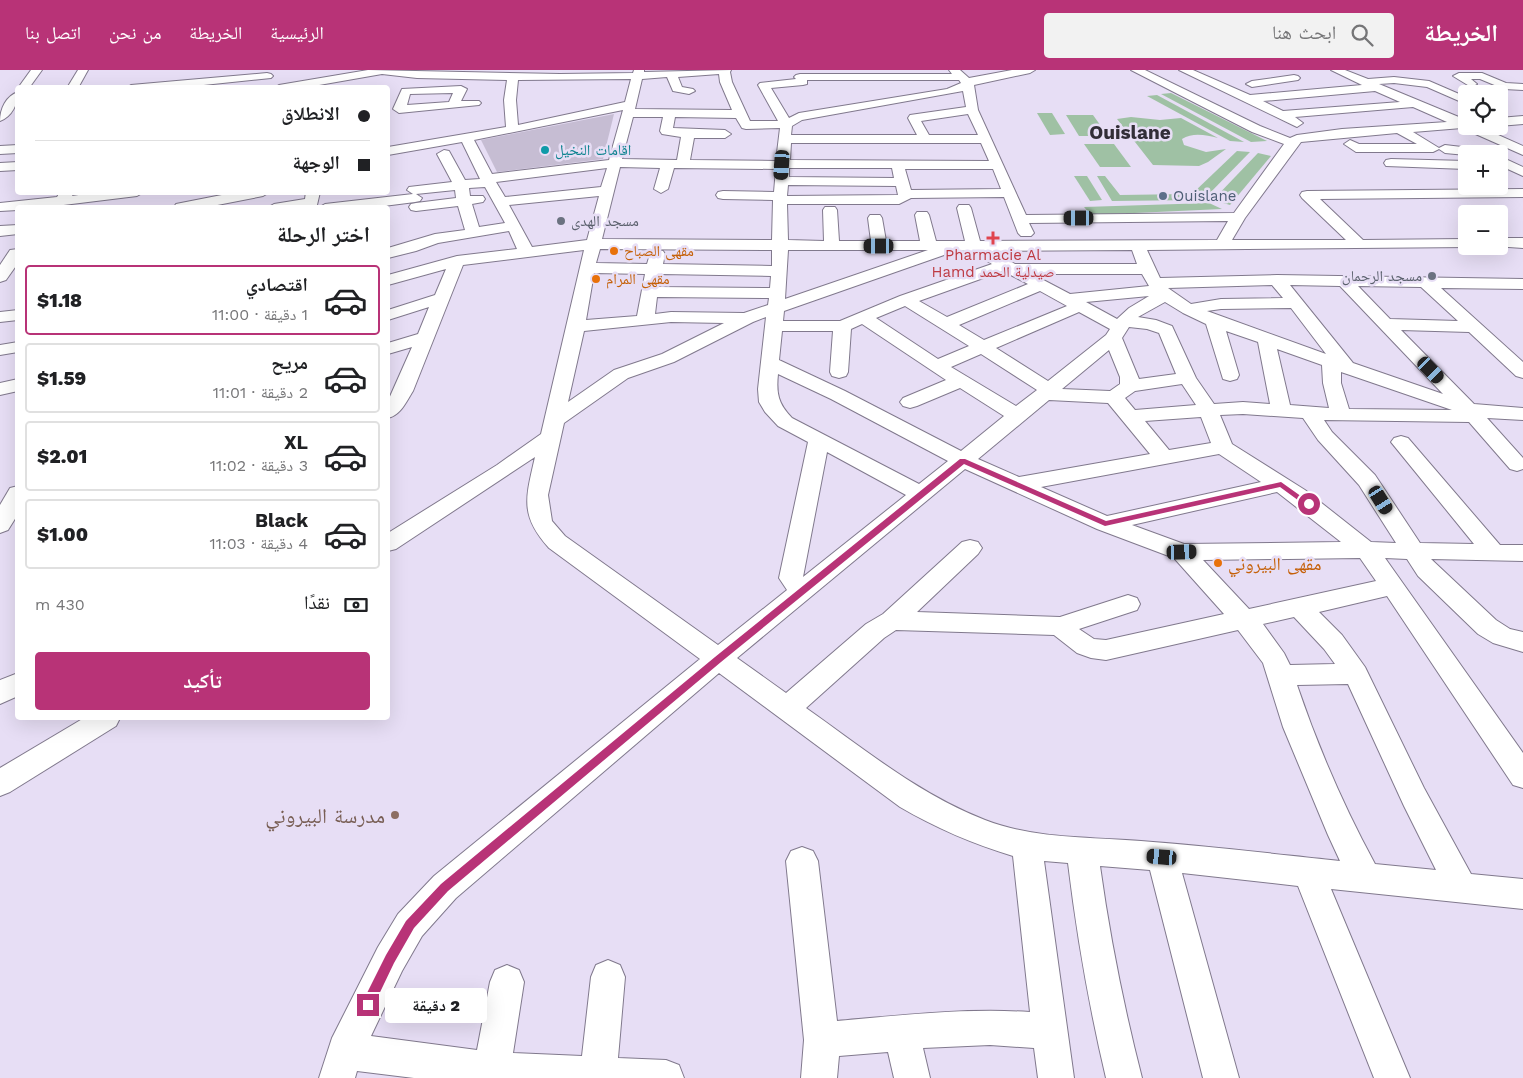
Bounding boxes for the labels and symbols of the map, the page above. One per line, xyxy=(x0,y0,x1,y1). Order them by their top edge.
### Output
district label: Ouislane xyxy=(1089,121,1171,144)
place label: اقامات النخيل xyxy=(555,141,631,160)
marker: اقامات النخيل xyxy=(539,144,551,156)
car xyxy=(773,150,790,180)
place label: Ouislane xyxy=(1173,187,1236,205)
marker: Ouislane xyxy=(1157,190,1169,202)
car xyxy=(1064,211,1094,226)
place label: مسجد الهدى xyxy=(571,212,639,231)
marker: مسجد الهدى xyxy=(555,215,567,227)
marker: Pharmacie Al Hamd صيدلية الحمد xyxy=(987,232,999,244)
car xyxy=(864,239,894,254)
place label: مقهى الصباح xyxy=(624,242,694,261)
marker: مقهى الصباح xyxy=(608,245,620,257)
place label: Pharmacie Al Hamd صيدلية الحمد xyxy=(931,246,1055,281)
place label: مسجد الرحمان xyxy=(1342,267,1422,286)
place label: مقهى المرام xyxy=(606,270,670,289)
marker: مسجد الرحمان xyxy=(1426,270,1438,282)
marker: مقهى المرام xyxy=(590,273,602,285)
car xyxy=(1415,354,1446,386)
car xyxy=(1366,483,1395,517)
route start xyxy=(1298,493,1320,515)
car xyxy=(1166,544,1197,560)
place label: مقهى البيروني xyxy=(1228,553,1321,578)
marker: مقهى البيروني xyxy=(1212,557,1224,569)
place label: مدرسة البيروني xyxy=(265,803,385,832)
marker: مدرسة البيروني xyxy=(389,809,401,821)
car xyxy=(1146,848,1177,866)
callout: 2 دقيقة xyxy=(386,988,488,1022)
route end xyxy=(357,994,379,1016)

